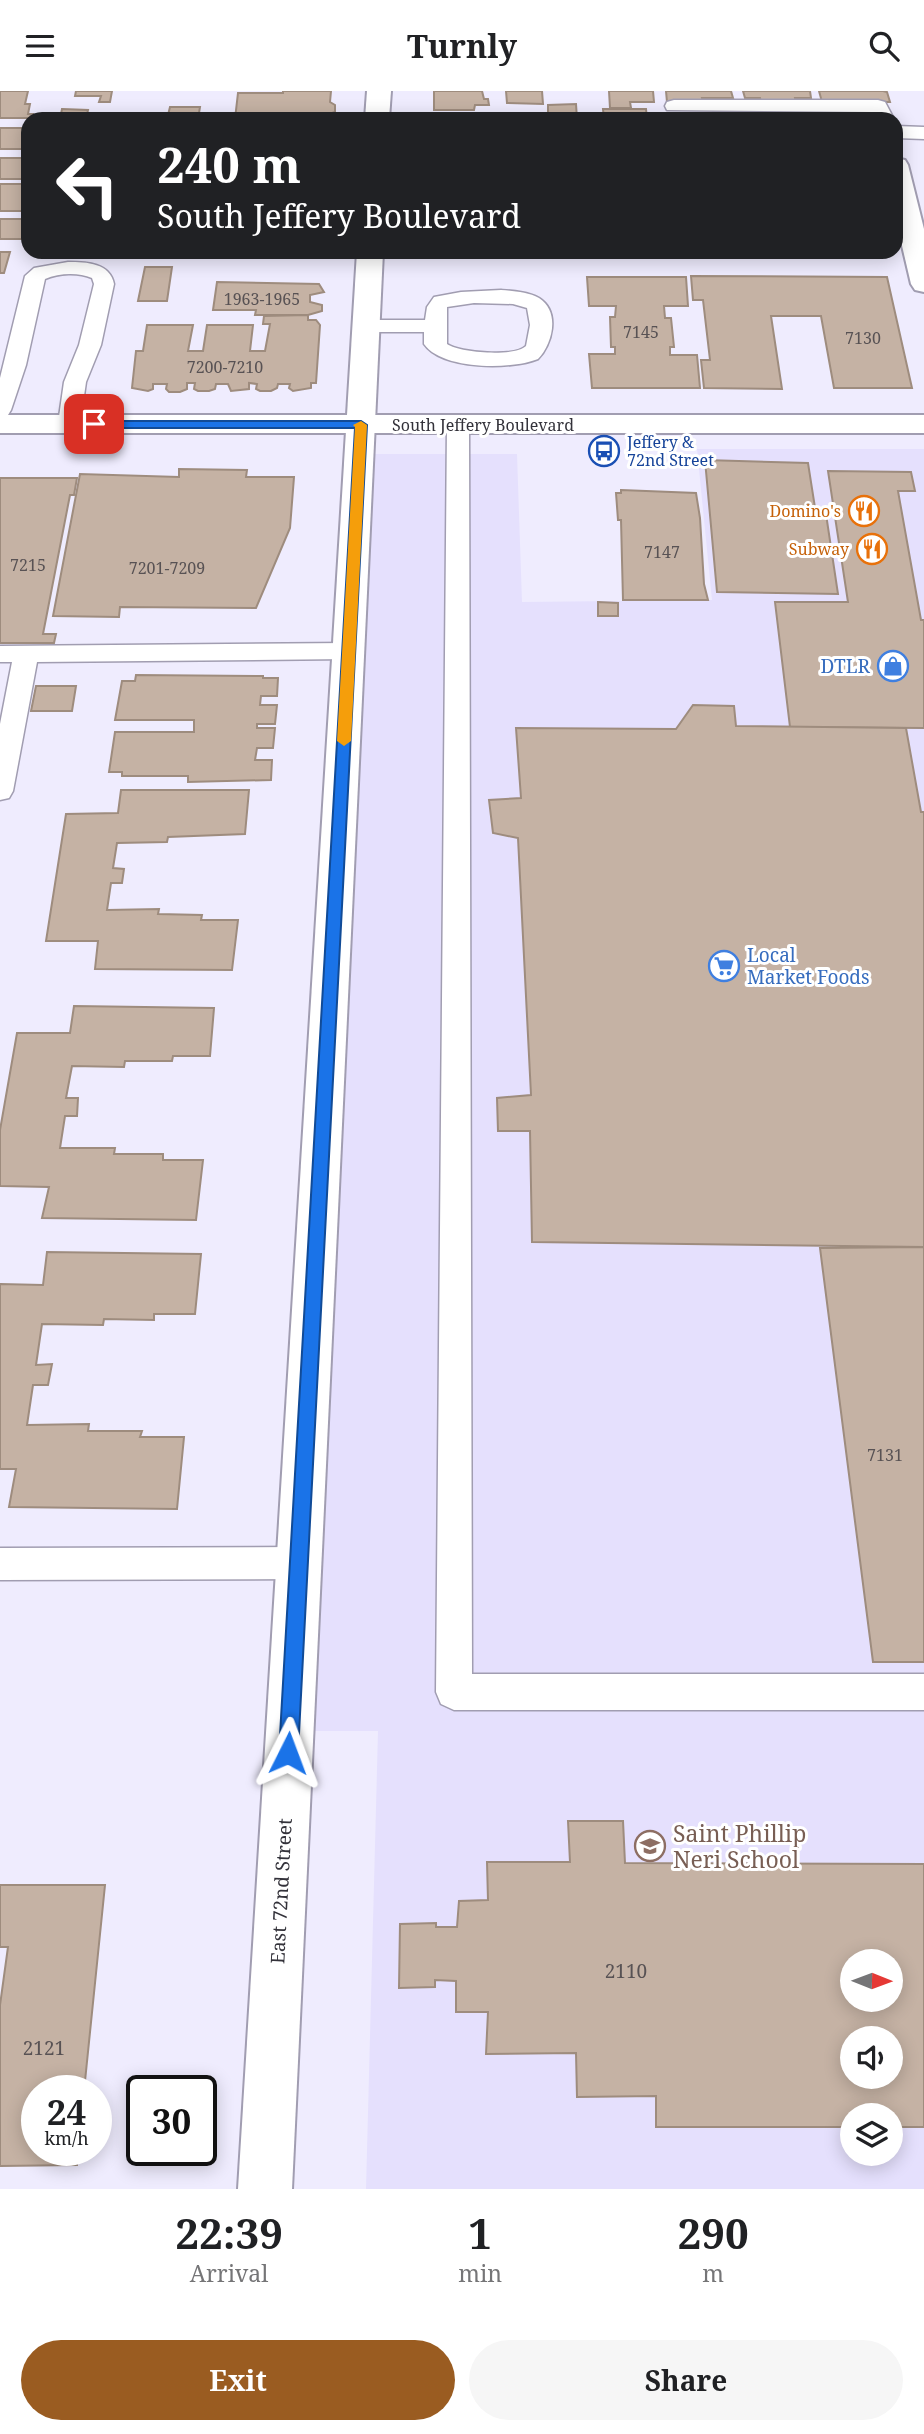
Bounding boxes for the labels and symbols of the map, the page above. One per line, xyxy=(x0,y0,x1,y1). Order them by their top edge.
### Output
house number: 1963-1965 xyxy=(224,288,300,310)
house number: 7145 xyxy=(623,321,659,343)
house number: 7130 xyxy=(845,327,881,349)
house number: 7200-7210 xyxy=(187,356,263,378)
pin xyxy=(64,394,124,454)
street label: South Jeffery Boulevard xyxy=(392,414,574,436)
place label: Jeffery & 72nd Street xyxy=(626,431,714,471)
bus stop icon: Jeffery & 72nd Street xyxy=(587,434,621,468)
restaurant icon: Domino's xyxy=(847,494,881,528)
place label: Domino's xyxy=(770,500,841,522)
restaurant icon: Subway xyxy=(855,532,889,566)
place label: Subway xyxy=(789,538,850,560)
house number: 7147 xyxy=(644,541,680,563)
house number: 7215 xyxy=(10,554,46,576)
house number: 7201-7209 xyxy=(129,557,205,579)
shop icon: DTLR xyxy=(876,649,910,683)
place label: DTLR xyxy=(821,653,871,679)
place label: Local Market Foods xyxy=(747,942,870,990)
supermarket icon: Local Market Foods xyxy=(707,949,741,983)
house number: 7131 xyxy=(867,1444,903,1466)
position arrow xyxy=(251,1716,325,1790)
street label: East 72nd Street xyxy=(264,1817,298,1964)
place label: Saint Phillip Neri School xyxy=(673,1817,806,1875)
school or university icon: Saint Phillip Neri School xyxy=(633,1829,667,1863)
north arrow xyxy=(840,1949,903,2013)
house number: 2110 xyxy=(605,1958,647,1984)
house number: 2121 xyxy=(23,2035,65,2061)
speed limit sign: 30 xyxy=(126,2075,217,2166)

